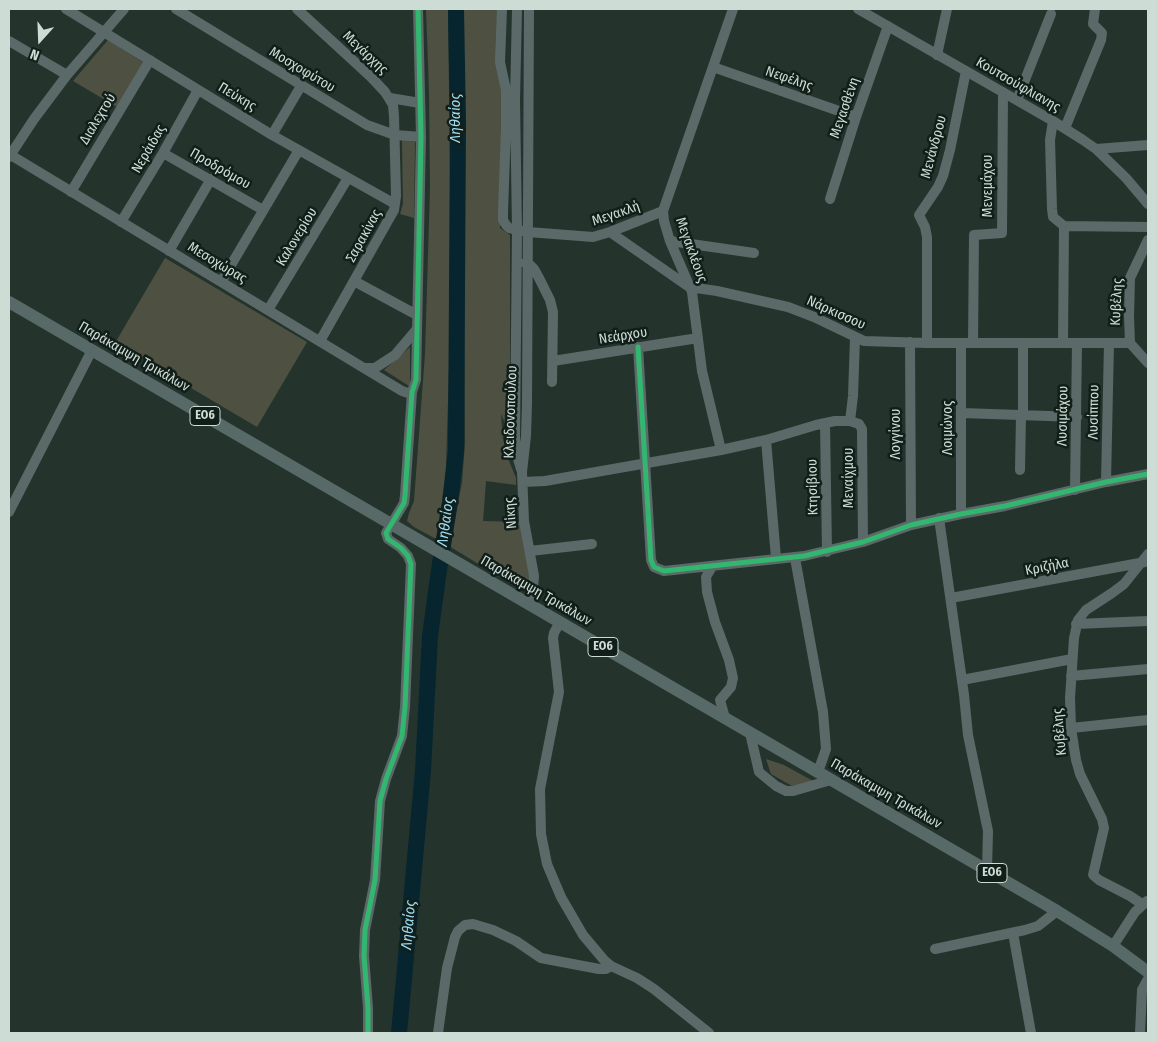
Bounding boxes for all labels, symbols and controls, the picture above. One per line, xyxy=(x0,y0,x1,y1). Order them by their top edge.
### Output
north arrow xyxy=(15,15,65,65)
street label: Μεγάρχης xyxy=(339,28,391,78)
street label: Μοσχοφύτου xyxy=(266,44,338,96)
text: N xyxy=(28,45,42,64)
street label: Κουτσούφλιανης xyxy=(973,54,1063,116)
street label: Νεφέλης xyxy=(763,63,815,95)
street label: Μεγασθένη xyxy=(827,75,863,141)
street label: Πεύκης xyxy=(215,79,259,115)
street label: Διαλεχτού xyxy=(76,90,120,148)
water label: Ληθαίος xyxy=(447,93,465,143)
street label: Μενάνδρου xyxy=(918,114,950,180)
street label: Νεράιδας xyxy=(128,122,170,176)
street label: Προδρόμου xyxy=(187,145,253,193)
street label: Μενεμάχου xyxy=(980,155,996,217)
street label: Μεγακλή xyxy=(590,198,642,230)
street label: Καλονερίου xyxy=(273,205,321,269)
street label: Σαρακίνας xyxy=(343,207,385,265)
street label: Μεγακλέους xyxy=(671,215,711,285)
street label: Μεσοχώρας xyxy=(184,239,250,287)
street label: Κυβέλης xyxy=(1107,278,1127,326)
street label: Νάρκισσου xyxy=(804,293,868,333)
street label: Παράκαμψη Τρικάλων xyxy=(76,318,192,396)
street label: Νεάρχου xyxy=(598,324,648,348)
street label: Κλειδονοπούλου xyxy=(501,365,521,459)
street label: Λυσίππου xyxy=(1085,384,1103,440)
street label: Λυσιμάχου xyxy=(1054,386,1072,446)
street label: Λοιμώνος xyxy=(940,401,956,455)
road number: ΕΟ6 xyxy=(190,406,220,426)
street label: Λογγίνου xyxy=(888,408,904,460)
street label: Μεναίχμου xyxy=(841,448,857,508)
street label: Κτησίβιου xyxy=(804,459,822,515)
water label: Ληθαίος xyxy=(434,496,458,548)
street label: Νίκης xyxy=(501,496,521,530)
street label: Παράκαμψη Τρικάλων xyxy=(478,552,594,630)
street label: Κριζήλα xyxy=(1024,555,1070,579)
road number: ΕΟ6 xyxy=(588,638,618,656)
street label: Κυβέλης xyxy=(1050,708,1070,756)
street label: Παράκαμψη Τρικάλων xyxy=(828,755,944,833)
road number: ΕΟ6 xyxy=(977,864,1007,882)
water label: Ληθαίος xyxy=(398,900,420,950)

